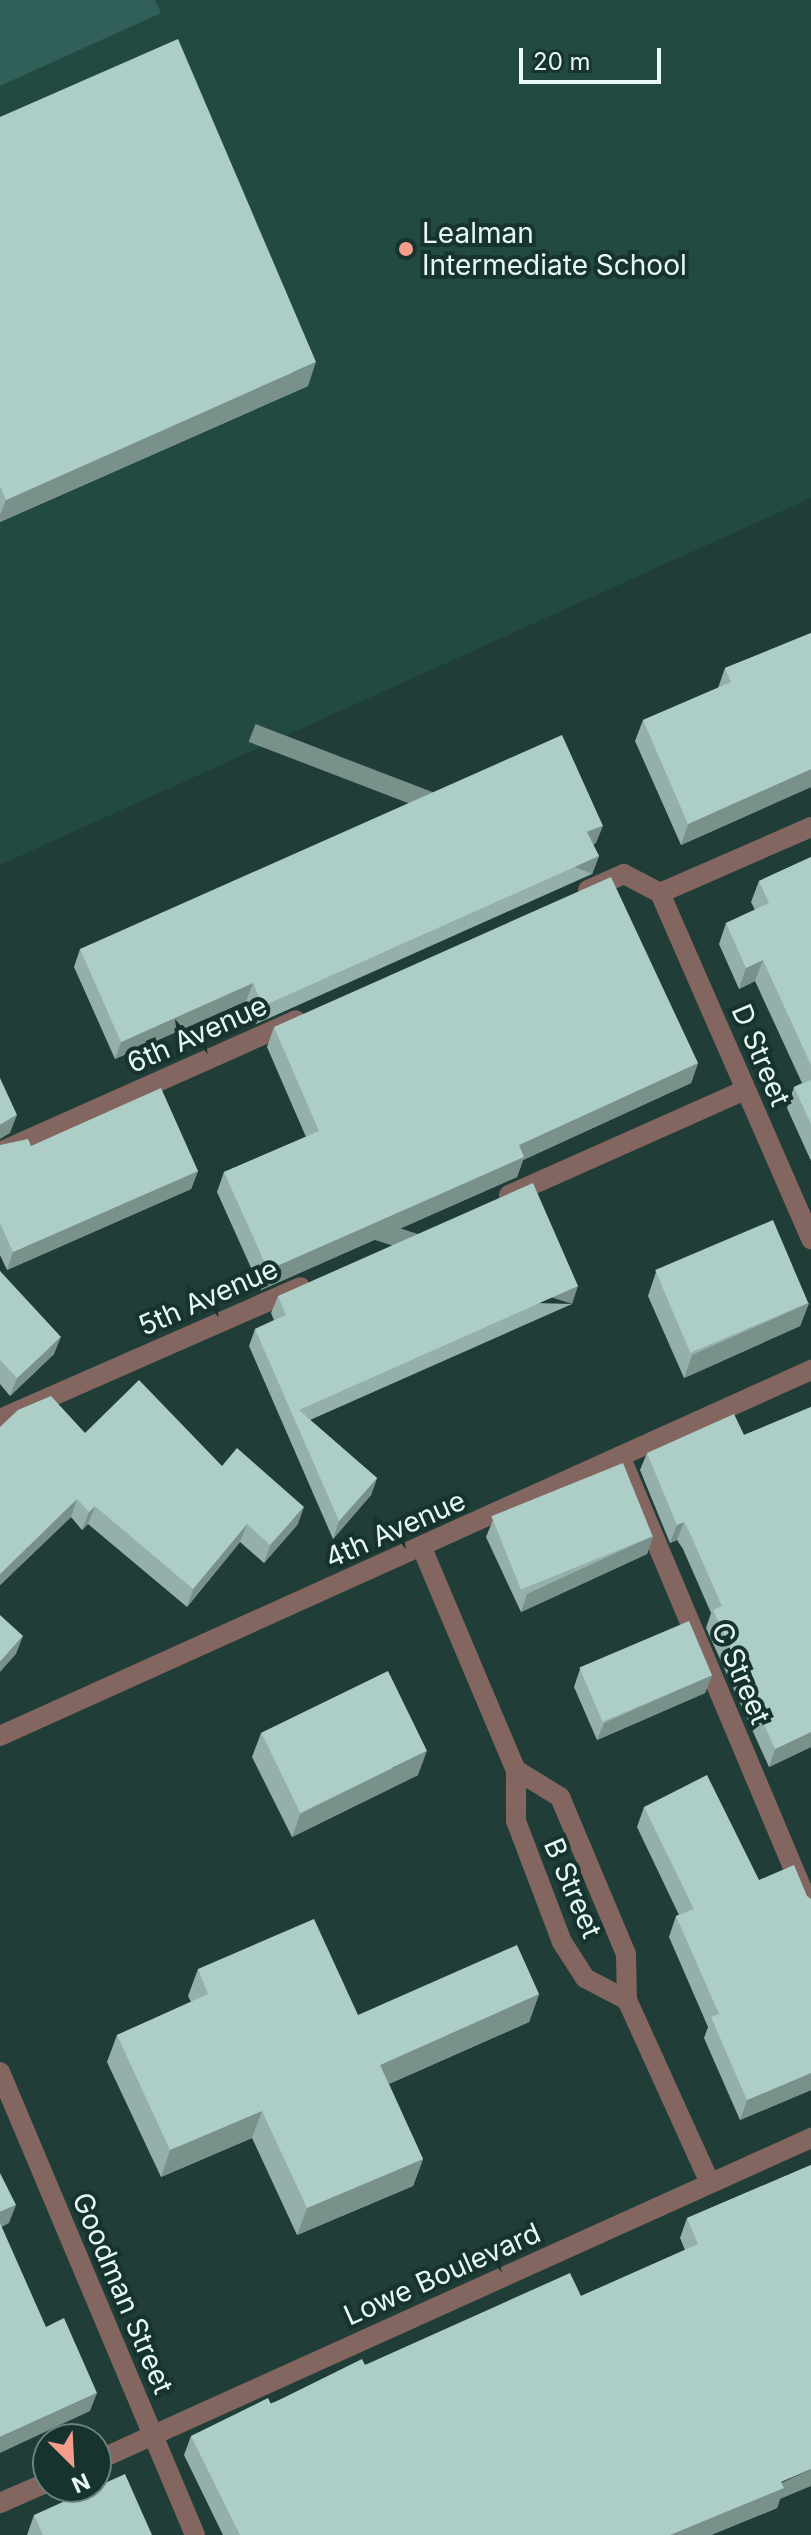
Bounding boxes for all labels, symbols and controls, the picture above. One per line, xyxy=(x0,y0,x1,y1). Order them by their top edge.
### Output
scale bar xyxy=(523,32,665,82)
text: 20 m xyxy=(533,47,591,76)
place label: Lealman Intermediate School xyxy=(422,216,687,282)
marker: Lealman Intermediate School xyxy=(397,240,415,258)
street label: 6th Avenue xyxy=(122,988,272,1080)
street label: D Street xyxy=(725,999,797,1111)
street label: 5th Avenue xyxy=(133,1251,283,1343)
street label: 4th Avenue xyxy=(320,1483,470,1575)
street label: C Street xyxy=(705,1617,777,1729)
street label: B Street xyxy=(537,1833,609,1943)
street label: Goodman Street xyxy=(65,2187,181,2399)
street label: Lowe Boulevard xyxy=(339,2216,545,2332)
north arrow xyxy=(32,2423,112,2503)
text: N xyxy=(68,2468,94,2498)

